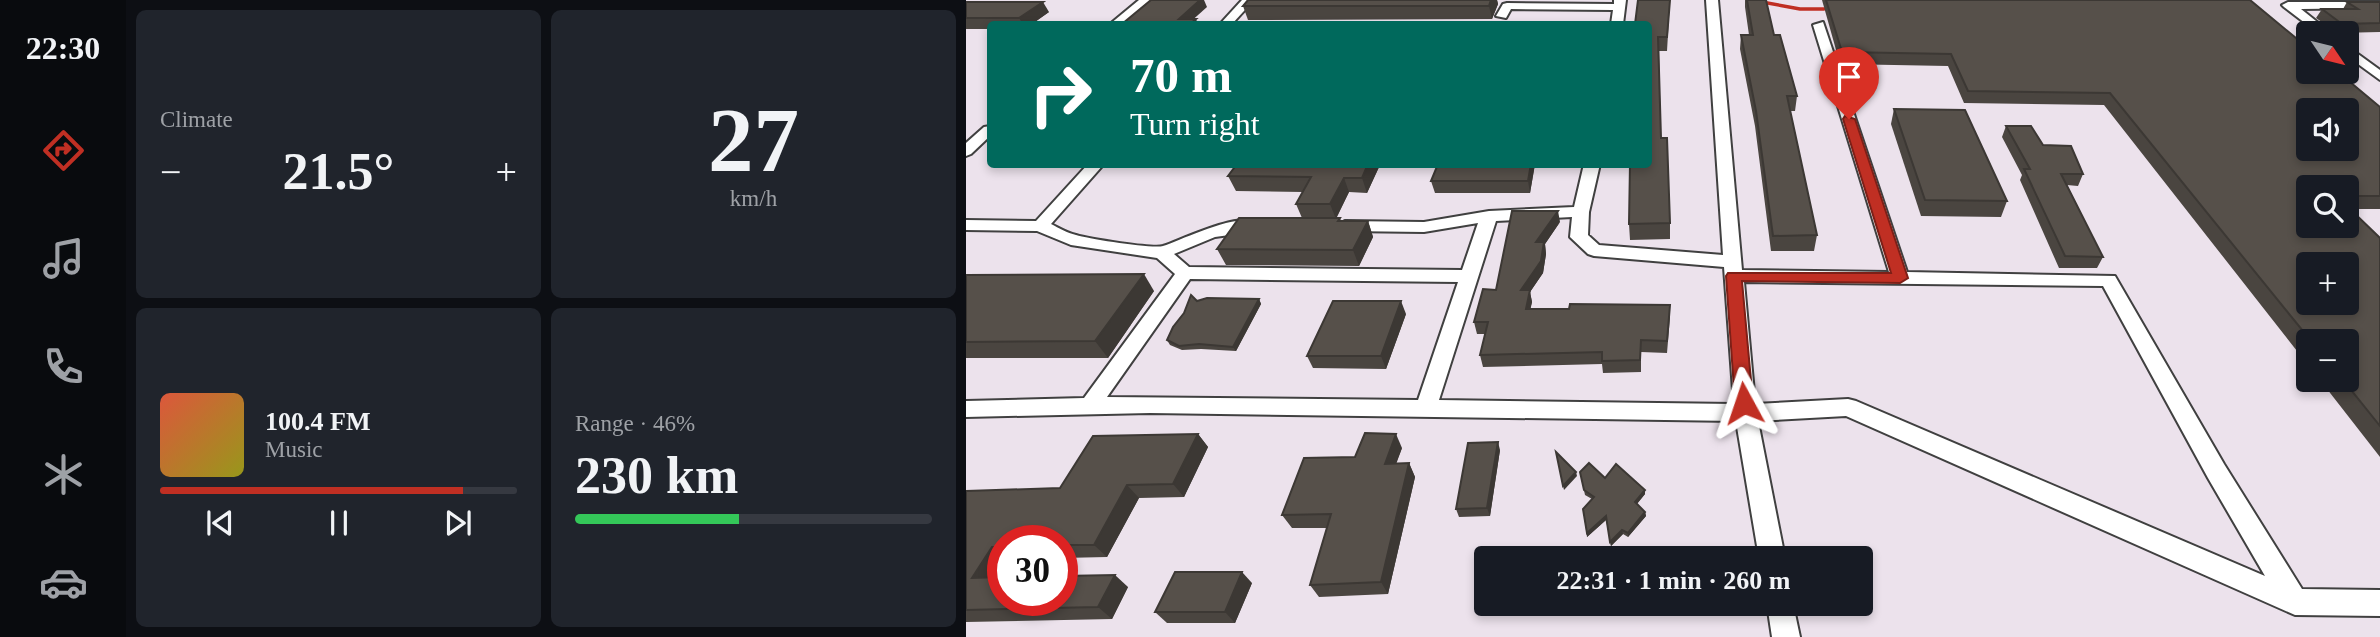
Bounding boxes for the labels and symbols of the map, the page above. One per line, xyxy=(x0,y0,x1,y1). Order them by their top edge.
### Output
north arrow xyxy=(2296,21,2359,84)
pin xyxy=(1819,47,1879,119)
position arrow xyxy=(1707,366,1781,440)
speed limit sign: 30 xyxy=(987,525,1078,616)

